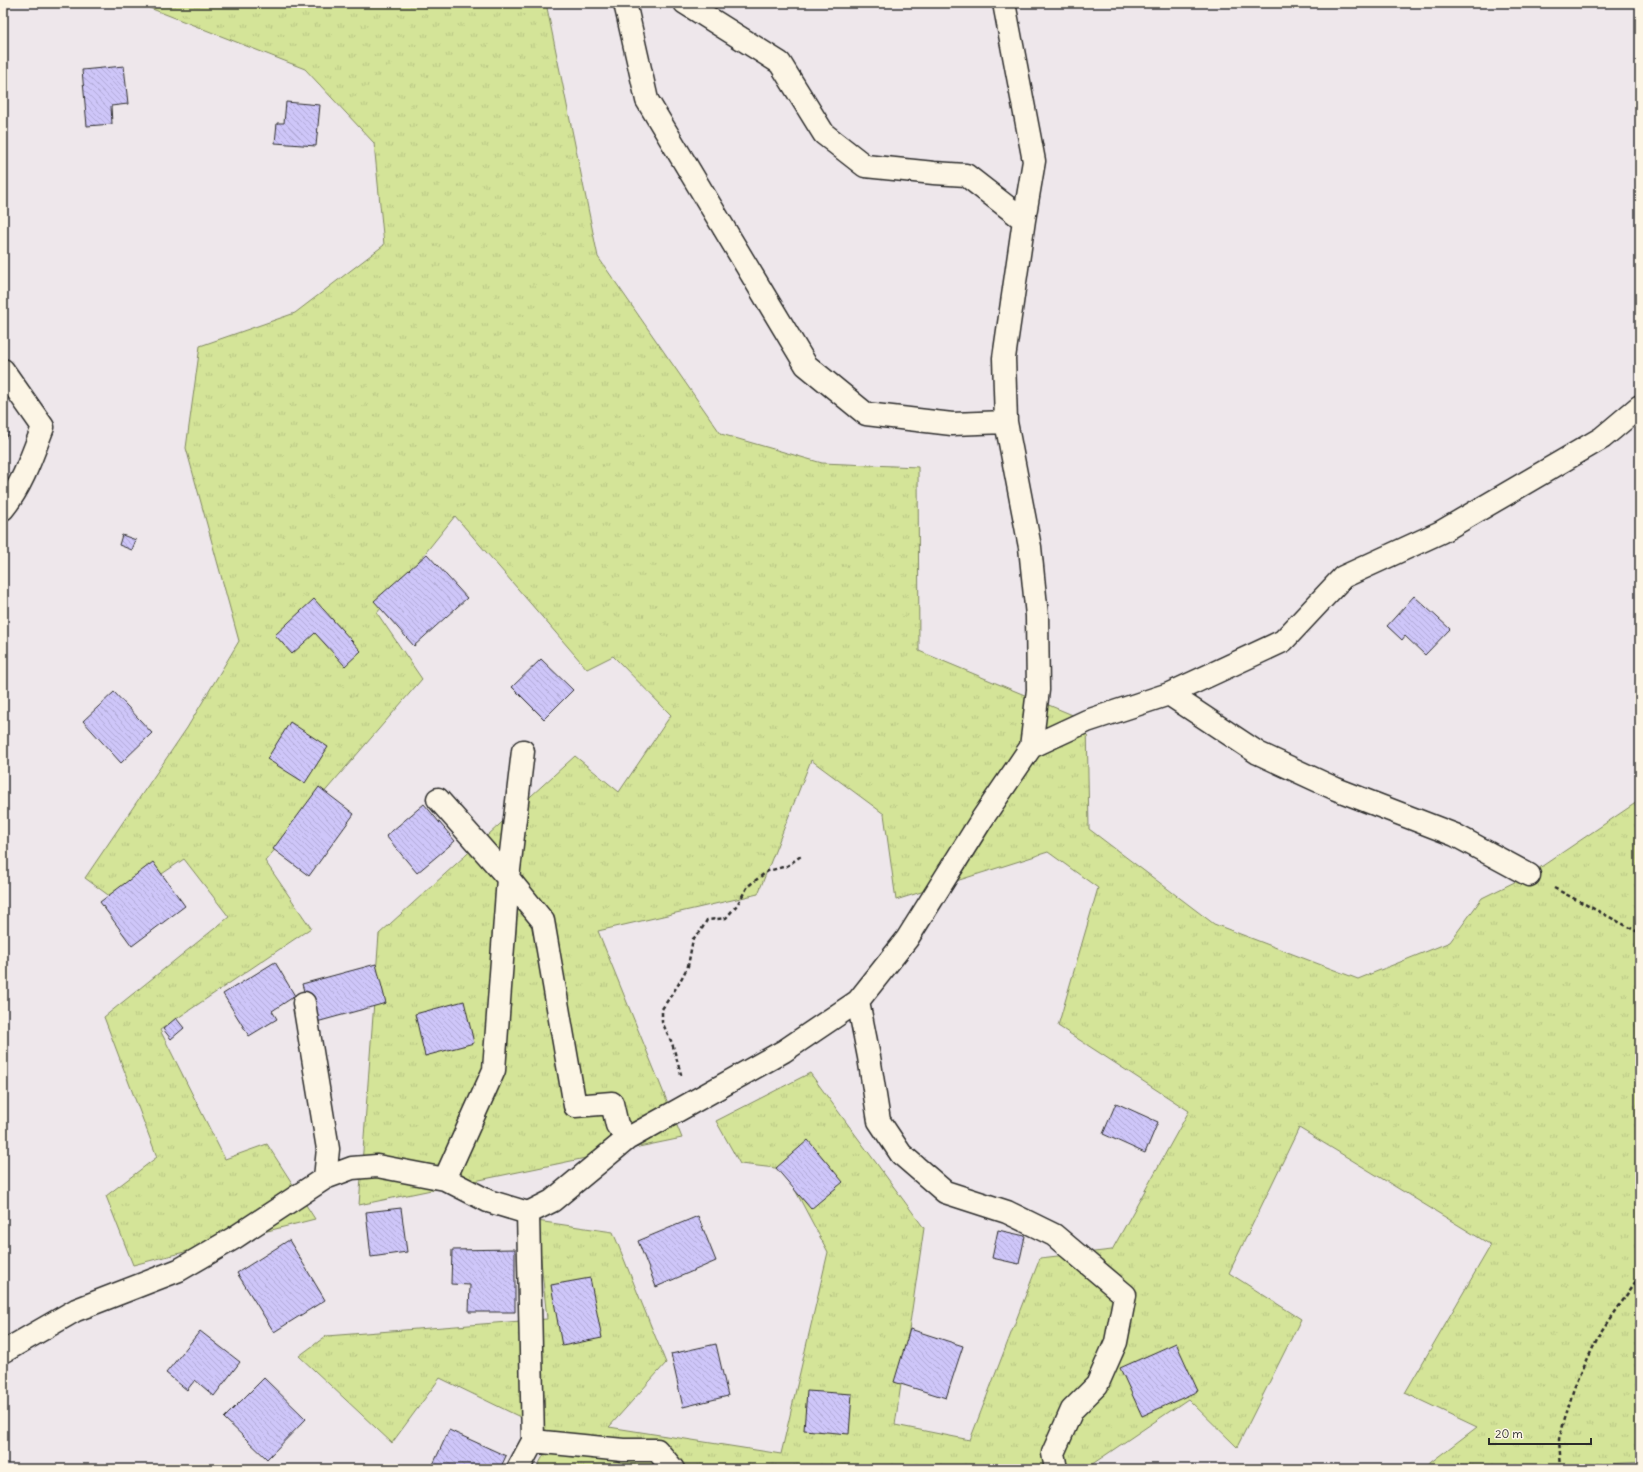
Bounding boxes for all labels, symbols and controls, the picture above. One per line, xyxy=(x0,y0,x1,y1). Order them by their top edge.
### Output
scale bar xyxy=(1489,1420,1591,1446)
text: 20 m xyxy=(1495,1426,1523,1441)

